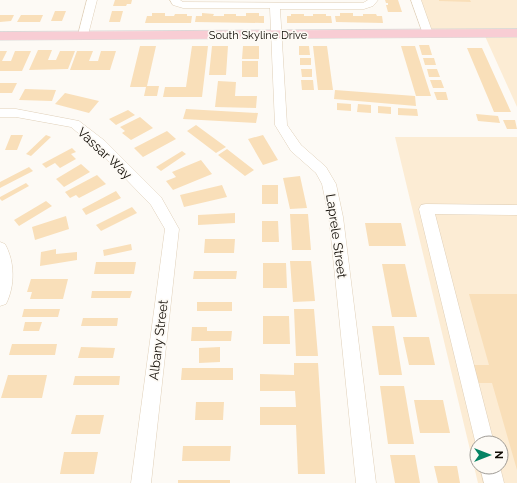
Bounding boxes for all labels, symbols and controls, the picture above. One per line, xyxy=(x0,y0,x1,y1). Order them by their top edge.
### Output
street label: South Skyline Drive xyxy=(209,29,308,42)
street label: Vassar Way xyxy=(74,124,135,182)
street label: Laprele Street xyxy=(323,193,350,280)
street label: Albany Street xyxy=(146,298,171,381)
north arrow xyxy=(469,435,509,475)
text: N xyxy=(492,451,505,459)

